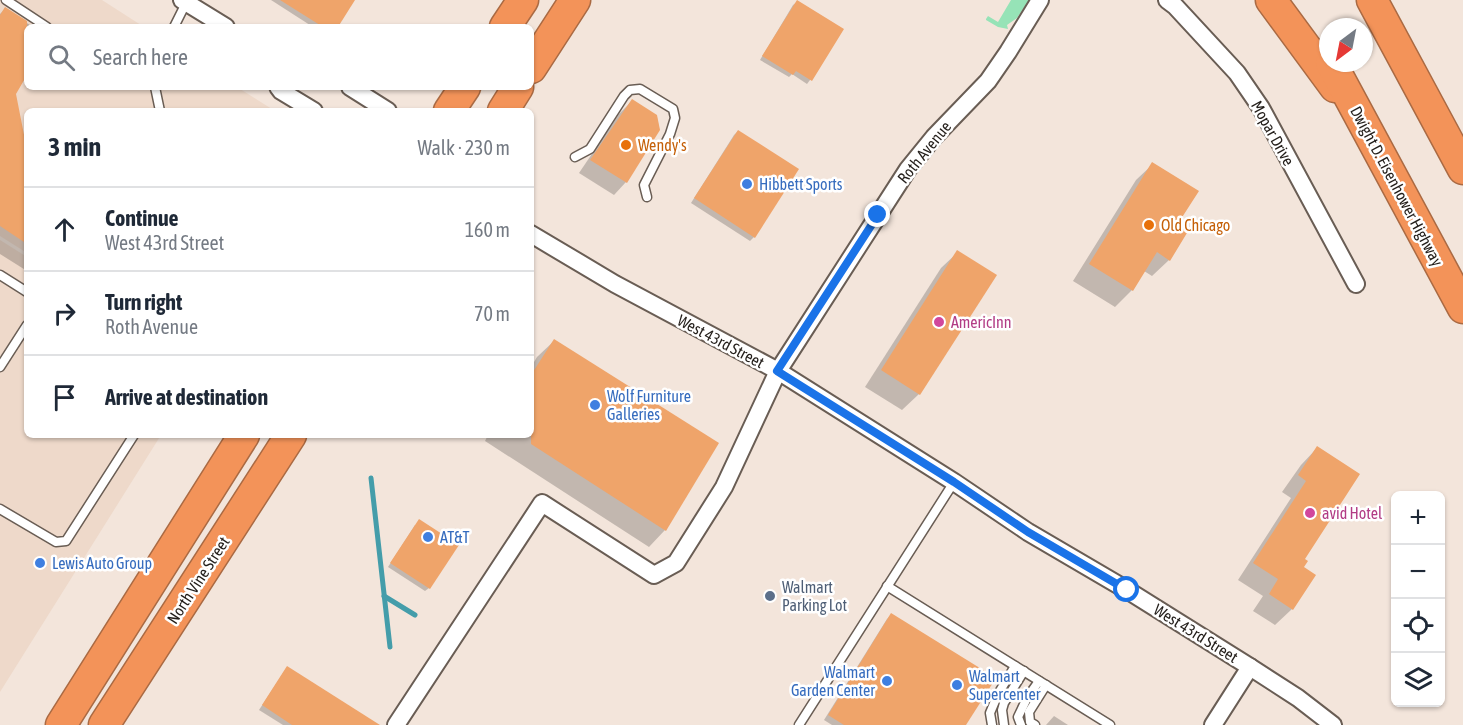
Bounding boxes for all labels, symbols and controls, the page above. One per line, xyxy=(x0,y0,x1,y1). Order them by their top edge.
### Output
north arrow xyxy=(1319,18,1373,72)
search box xyxy=(24,24,534,90)
icon: search xyxy=(45,41,78,74)
text: Search here xyxy=(93,44,188,70)
street label: Mopar Drive xyxy=(1247,97,1298,169)
street label: Dwight D. Eisenhower Highway xyxy=(1346,103,1447,270)
street label: Roth Avenue xyxy=(894,117,954,187)
text: 3 min xyxy=(48,132,101,162)
text: Walk · 230 m xyxy=(418,136,510,159)
place label: Wendy's xyxy=(638,136,687,155)
marker: Wendy's xyxy=(619,138,633,152)
place label: Hibbett Sports xyxy=(759,175,843,194)
marker: Hibbett Sports xyxy=(740,177,754,191)
route end xyxy=(864,201,890,227)
text: Continue xyxy=(105,205,179,231)
icon: ahead xyxy=(48,213,81,246)
place label: Old Chicago xyxy=(1161,216,1230,235)
text: 160 m xyxy=(465,218,510,241)
marker: Old Chicago xyxy=(1142,218,1156,232)
text: West 43rd Street xyxy=(105,231,224,254)
text: Turn right xyxy=(105,289,182,315)
icon: right xyxy=(48,297,81,330)
text: 70 m xyxy=(474,302,510,325)
street label: West 43rd Street xyxy=(675,311,768,372)
place label: AmericInn xyxy=(951,313,1012,331)
text: Roth Avenue xyxy=(105,315,198,338)
marker: AmericInn xyxy=(932,315,946,329)
icon: arrive xyxy=(48,381,81,414)
text: Arrive at destination xyxy=(105,384,268,410)
place label: Wolf Furniture Galleries xyxy=(607,387,691,423)
marker: Wolf Furniture Galleries xyxy=(588,398,602,412)
map controls xyxy=(1391,491,1445,707)
button: + xyxy=(1391,491,1445,545)
place label: avid Hotel xyxy=(1322,504,1383,522)
marker: avid Hotel xyxy=(1303,506,1317,520)
place label: AT&T xyxy=(440,528,470,546)
marker: AT&T xyxy=(421,530,435,544)
street label: North Vine Street xyxy=(163,533,233,627)
button: − xyxy=(1391,545,1445,599)
place label: Lewis Auto Group xyxy=(52,554,152,573)
marker: Lewis Auto Group xyxy=(33,556,47,570)
route start xyxy=(1113,576,1139,602)
place label: Walmart Parking Lot xyxy=(782,578,847,615)
marker: Walmart Parking Lot xyxy=(763,589,777,603)
button: locate xyxy=(1391,599,1445,653)
street label: West 43rd Street xyxy=(1151,600,1242,666)
button: layers xyxy=(1391,653,1445,707)
place label: Walmart Garden Center xyxy=(791,663,875,699)
place label: Walmart Supercenter xyxy=(969,667,1041,704)
marker: Walmart Garden Center xyxy=(880,674,894,688)
marker: Walmart Supercenter xyxy=(950,678,964,692)

